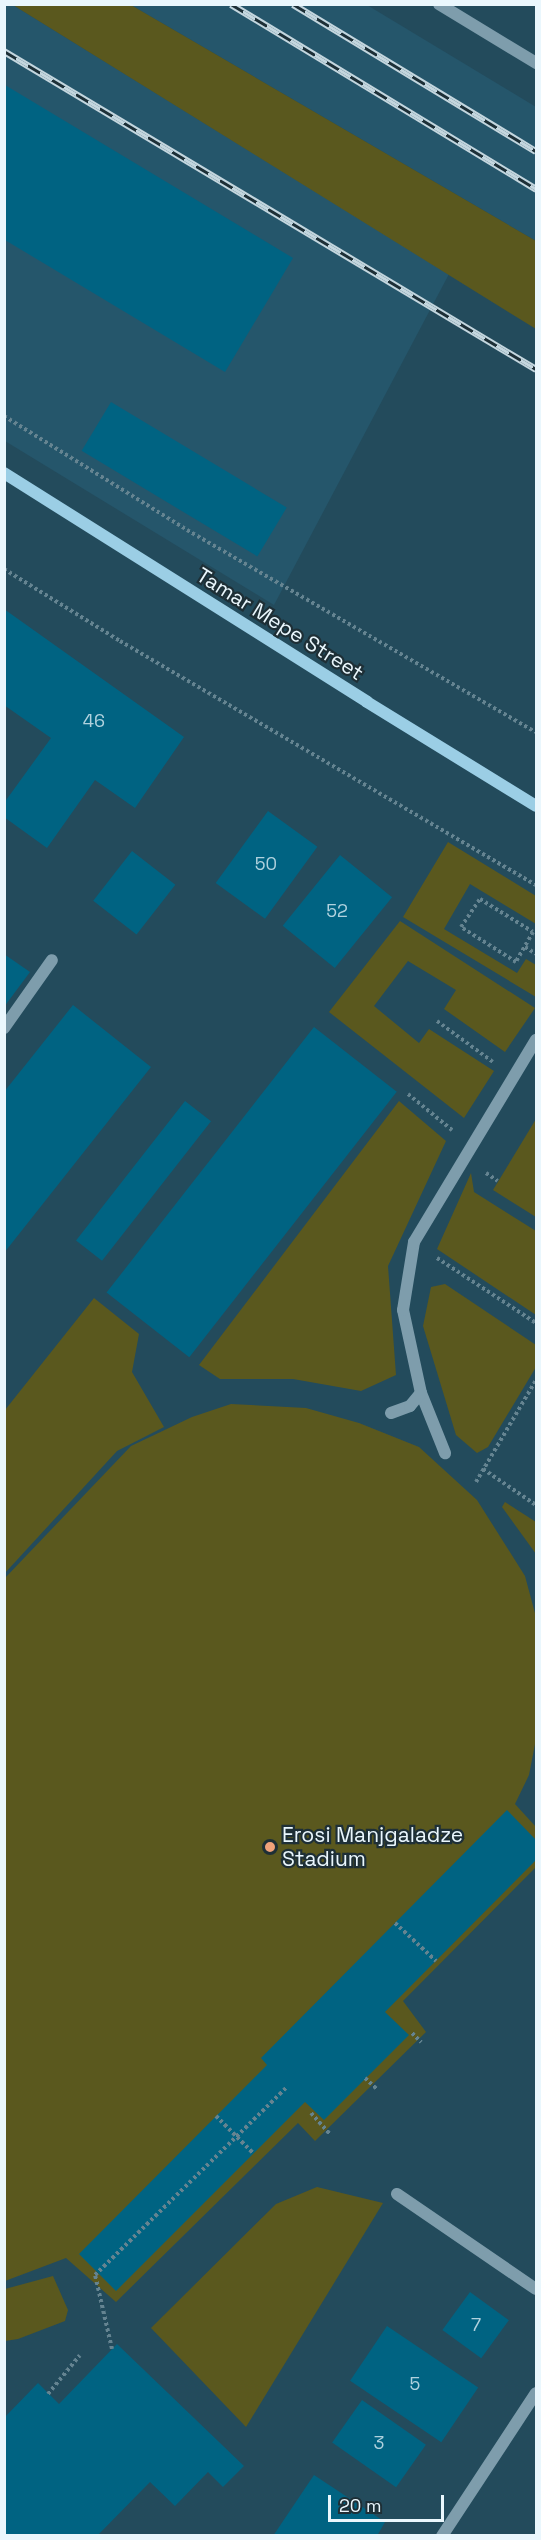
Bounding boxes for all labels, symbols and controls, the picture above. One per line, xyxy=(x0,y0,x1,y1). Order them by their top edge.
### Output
street label: Tamar Mepe Street xyxy=(192,562,368,686)
house number: 46 xyxy=(83,710,105,732)
house number: 50 xyxy=(255,853,277,875)
house number: 52 xyxy=(326,900,348,922)
place label: Erosi Manjgaladze Stadium xyxy=(282,1822,463,1872)
marker: Erosi Manjgaladze Stadium xyxy=(263,1840,277,1854)
house number: 7 xyxy=(471,2314,481,2336)
house number: 5 xyxy=(410,2373,420,2395)
house number: 3 xyxy=(374,2432,384,2454)
scale bar xyxy=(331,2483,446,2521)
text: 20 m xyxy=(339,2494,382,2517)

